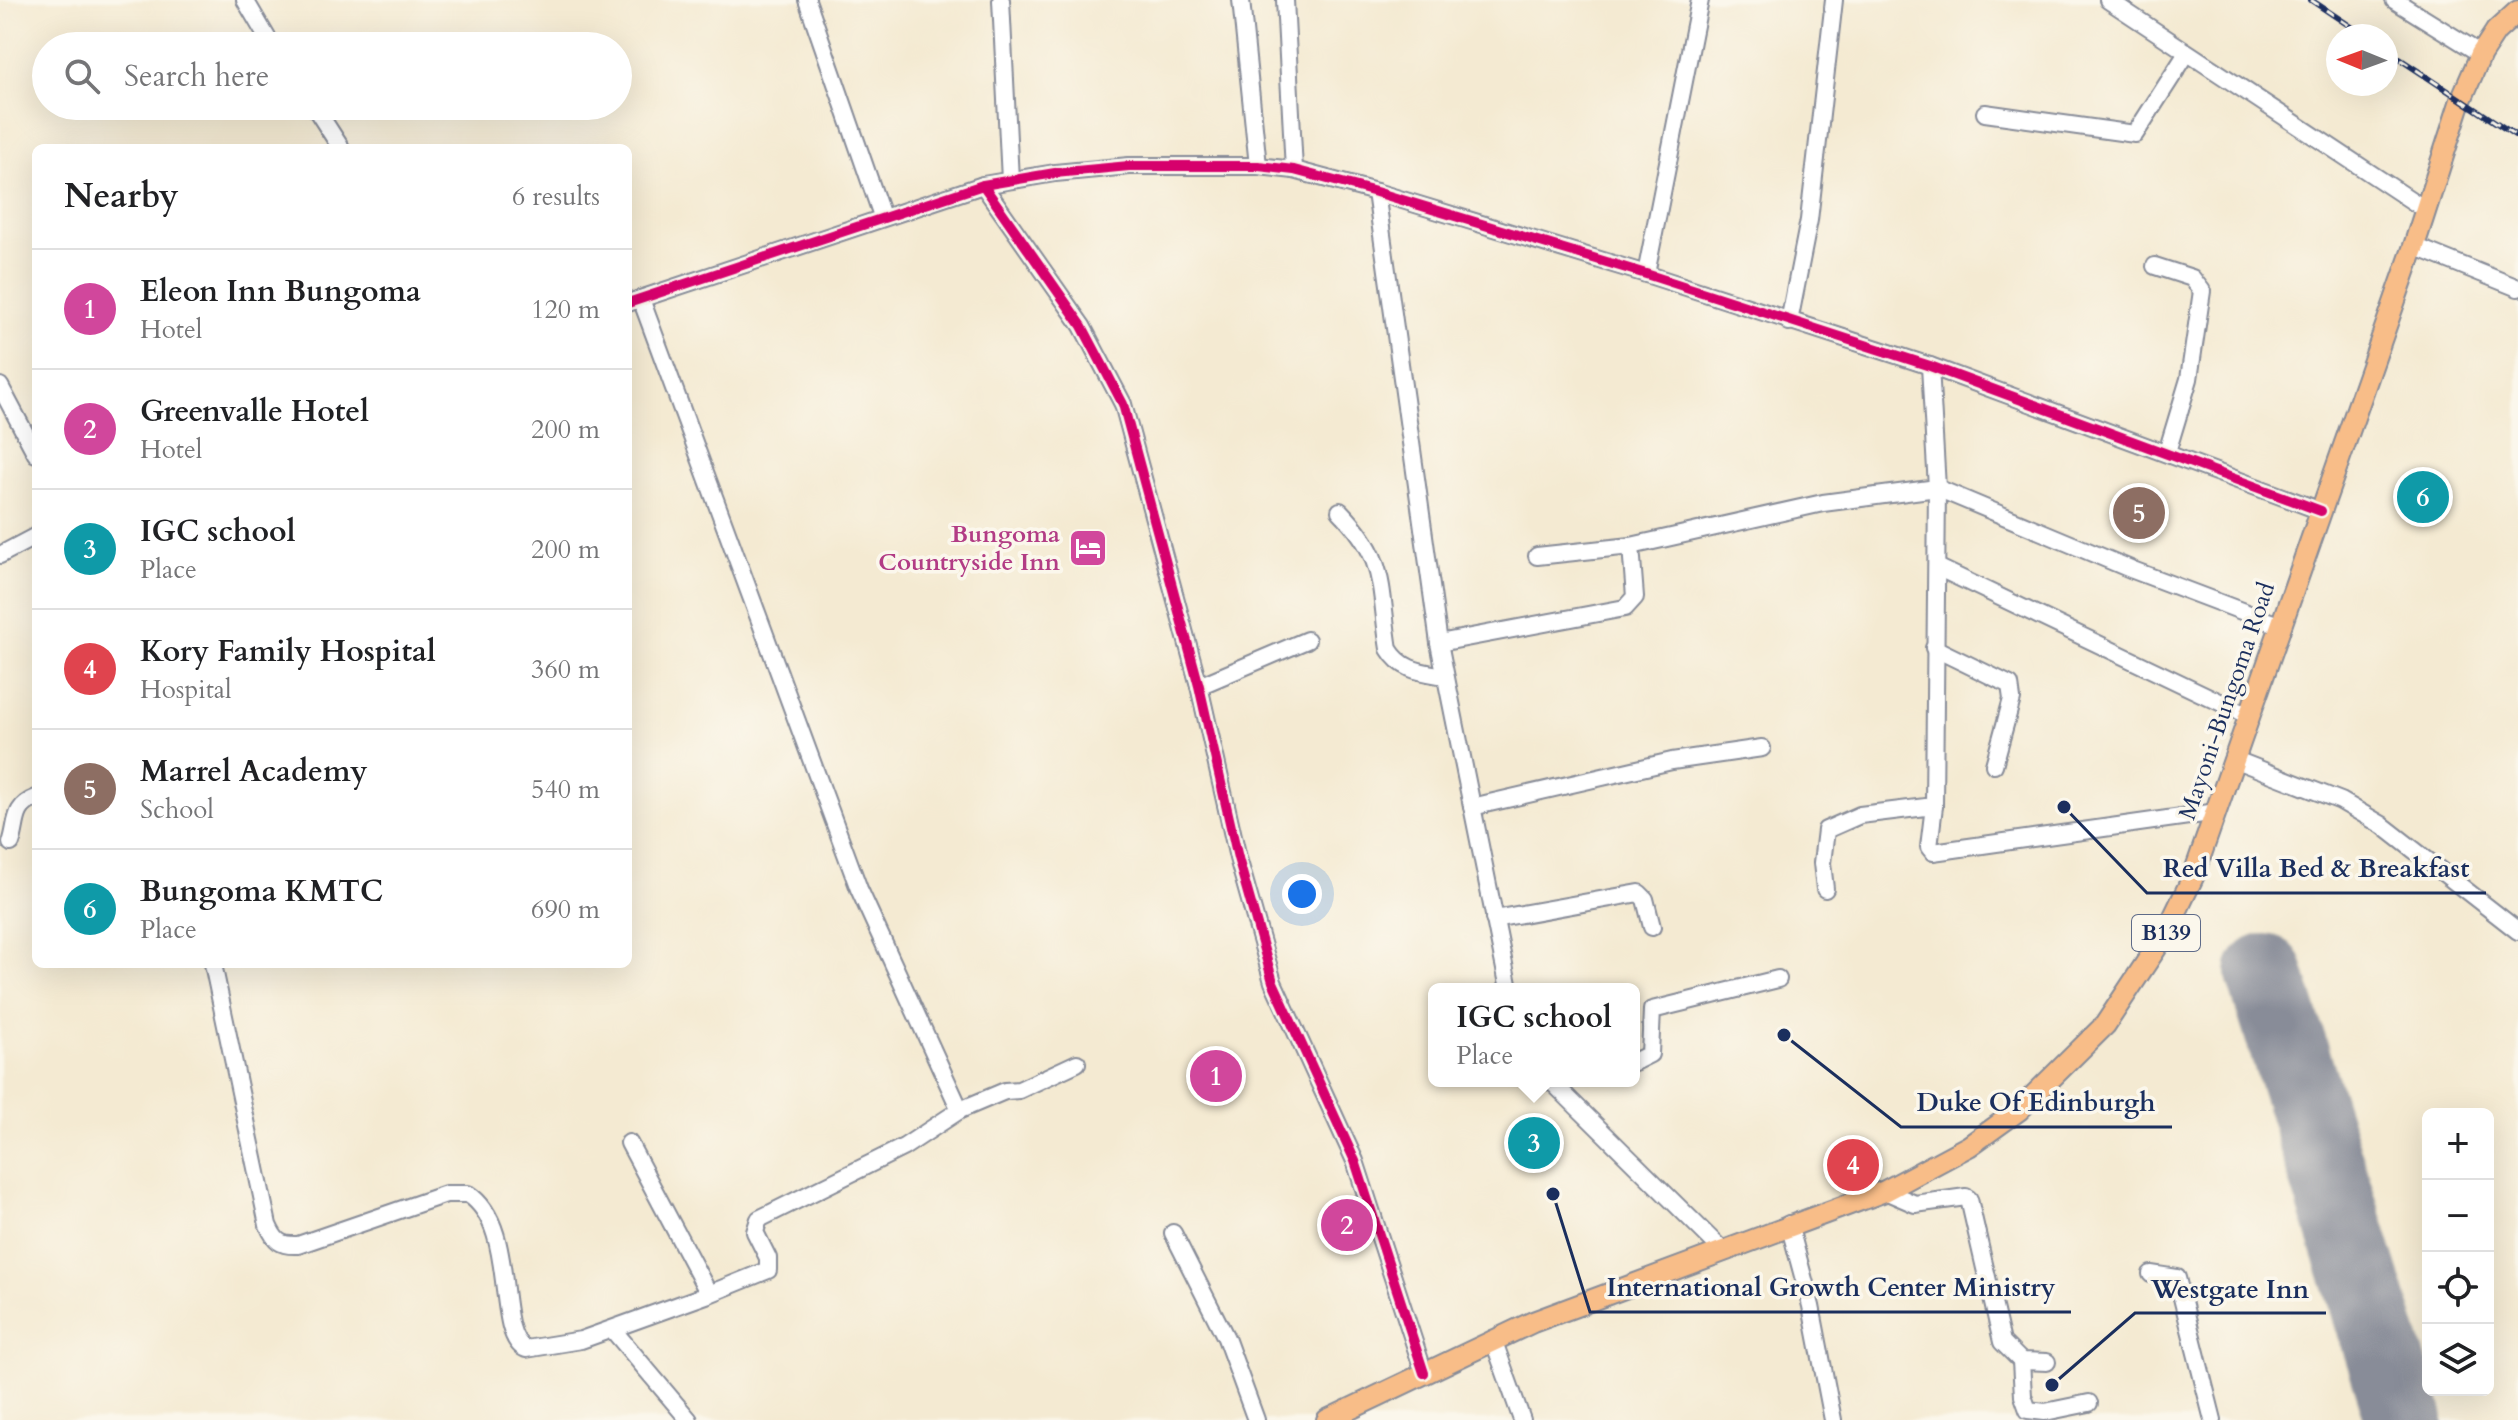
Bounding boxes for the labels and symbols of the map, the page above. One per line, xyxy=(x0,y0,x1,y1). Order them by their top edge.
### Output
north arrow xyxy=(2326,24,2398,96)
pin: 6 xyxy=(2397,467,2449,527)
pin: 5 xyxy=(2113,483,2165,543)
place label: Bungoma Countryside Inn xyxy=(878,518,1061,579)
hotel icon: Bungoma Countryside Inn xyxy=(1067,527,1109,569)
street label: Mayoni-Bungoma Road xyxy=(2171,578,2283,824)
callout: Red Villa Bed & Breakfast xyxy=(2147,843,2486,893)
text: Red Villa Bed & Breakfast xyxy=(2163,851,2469,886)
your location xyxy=(1282,874,1322,914)
road number: B139 xyxy=(2132,915,2200,951)
pin: 1 xyxy=(1190,1046,1242,1106)
callout: Duke Of Edinburgh xyxy=(1901,1077,2172,1127)
text: Duke Of Edinburgh xyxy=(1916,1085,2156,1120)
pin: 3 xyxy=(1508,1113,1560,1173)
pin: 4 xyxy=(1827,1135,1879,1195)
pin: 2 xyxy=(1321,1195,1373,1255)
callout: International Growth Center Ministry xyxy=(1590,1262,2071,1312)
callout: Westgate Inn xyxy=(2135,1263,2326,1313)
text: International Growth Center Ministry xyxy=(1606,1270,2056,1305)
text: Westgate Inn xyxy=(2150,1272,2310,1307)

